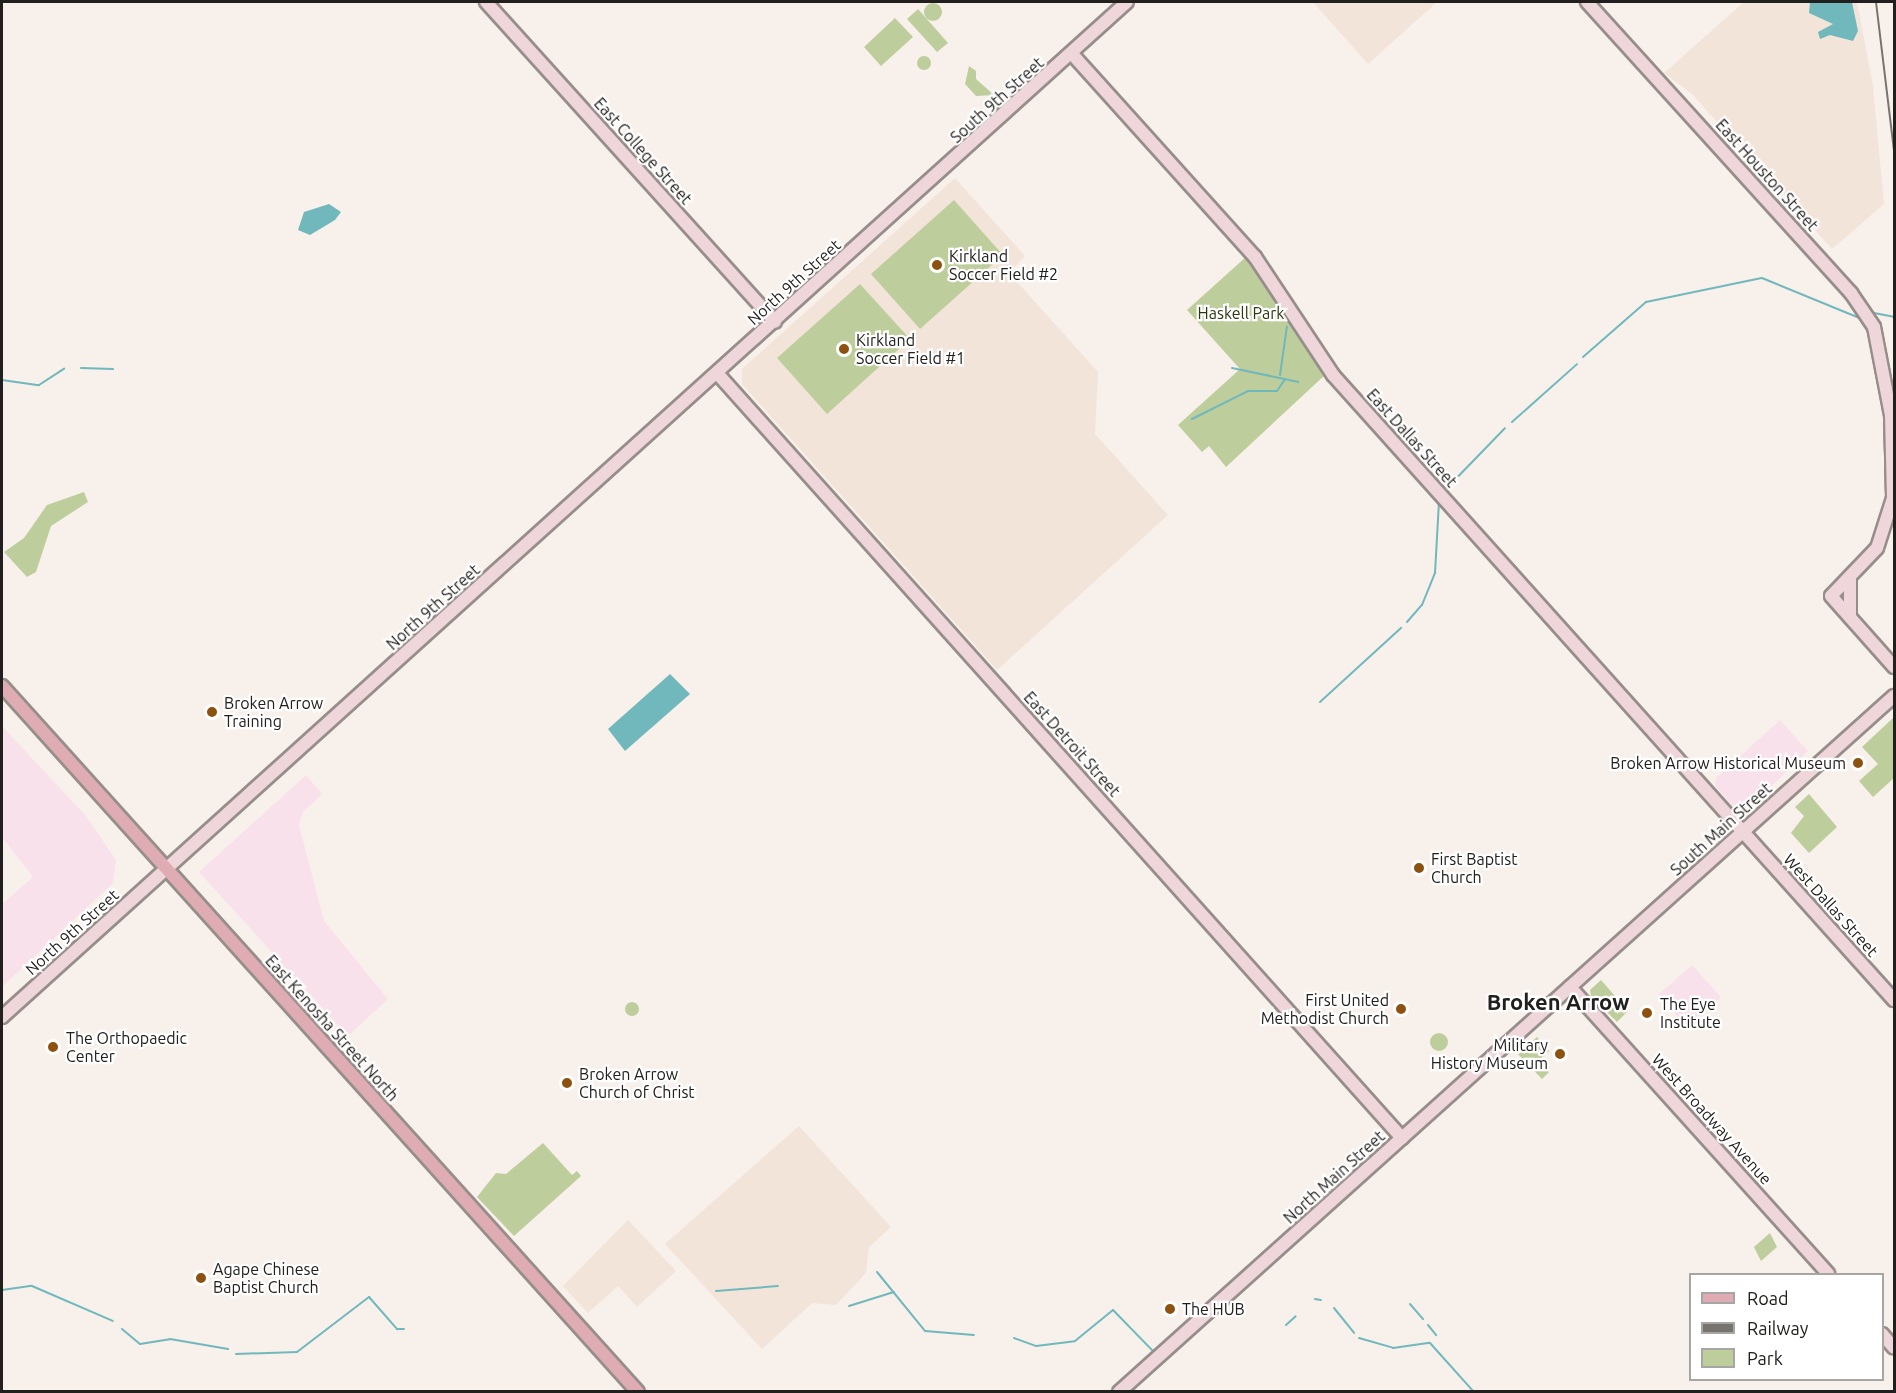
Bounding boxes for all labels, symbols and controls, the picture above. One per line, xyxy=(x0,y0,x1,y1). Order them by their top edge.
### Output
street label: South 9th Street xyxy=(946,53,1048,147)
street label: East College Street xyxy=(590,94,696,208)
street label: East Houston Street xyxy=(1712,115,1822,235)
street label: North 9th Street xyxy=(743,235,845,329)
place label: Kirkland Soccer Field #2 xyxy=(949,246,1058,284)
marker: Kirkland Soccer Field #2 xyxy=(930,258,944,272)
park label: Haskell Park xyxy=(1198,303,1284,323)
place label: Kirkland Soccer Field #1 xyxy=(856,330,965,368)
marker: Kirkland Soccer Field #1 xyxy=(837,342,851,356)
street label: East Dallas Street xyxy=(1363,385,1461,491)
street label: North 9th Street xyxy=(382,560,484,654)
street label: East Detroit Street xyxy=(1020,688,1124,800)
place label: Broken Arrow Training xyxy=(224,693,323,731)
marker: Broken Arrow Training xyxy=(205,705,219,719)
place label: Broken Arrow Historical Museum xyxy=(1610,753,1846,773)
marker: Broken Arrow Historical Museum xyxy=(1851,756,1865,770)
street label: South Main Street xyxy=(1666,779,1776,879)
place label: First Baptist Church xyxy=(1431,849,1517,887)
street label: West Dallas Street xyxy=(1780,850,1882,960)
marker: First Baptist Church xyxy=(1412,861,1426,875)
street label: North 9th Street xyxy=(21,885,123,979)
street label: East Kenosha Street North xyxy=(261,951,403,1105)
district label: Broken Arrow xyxy=(1487,989,1629,1015)
place label: First United Methodist Church xyxy=(1261,990,1389,1028)
place label: The Eye Institute xyxy=(1660,994,1721,1032)
marker: First United Methodist Church xyxy=(1394,1002,1408,1016)
marker: The Eye Institute xyxy=(1638,1004,1656,1022)
place label: The Orthopaedic Center xyxy=(66,1028,187,1066)
place label: Military History Museum xyxy=(1431,1035,1548,1073)
marker: The Orthopaedic Center xyxy=(44,1038,62,1056)
marker: Military History Museum xyxy=(1553,1047,1567,1061)
street label: West Broadway Avenue xyxy=(1648,1050,1776,1188)
place label: Broken Arrow Church of Christ xyxy=(579,1064,695,1102)
marker: Broken Arrow Church of Christ xyxy=(560,1076,574,1090)
street label: North Main Street xyxy=(1279,1127,1389,1227)
place label: Agape Chinese Baptist Church xyxy=(213,1259,319,1297)
marker: Agape Chinese Baptist Church xyxy=(194,1271,208,1285)
legend xyxy=(1689,1273,1884,1381)
text: Road xyxy=(1747,1288,1789,1308)
place label: The HUB xyxy=(1182,1299,1245,1319)
marker: The HUB xyxy=(1163,1302,1177,1316)
text: Railway xyxy=(1747,1318,1808,1338)
text: Park xyxy=(1747,1348,1783,1368)

